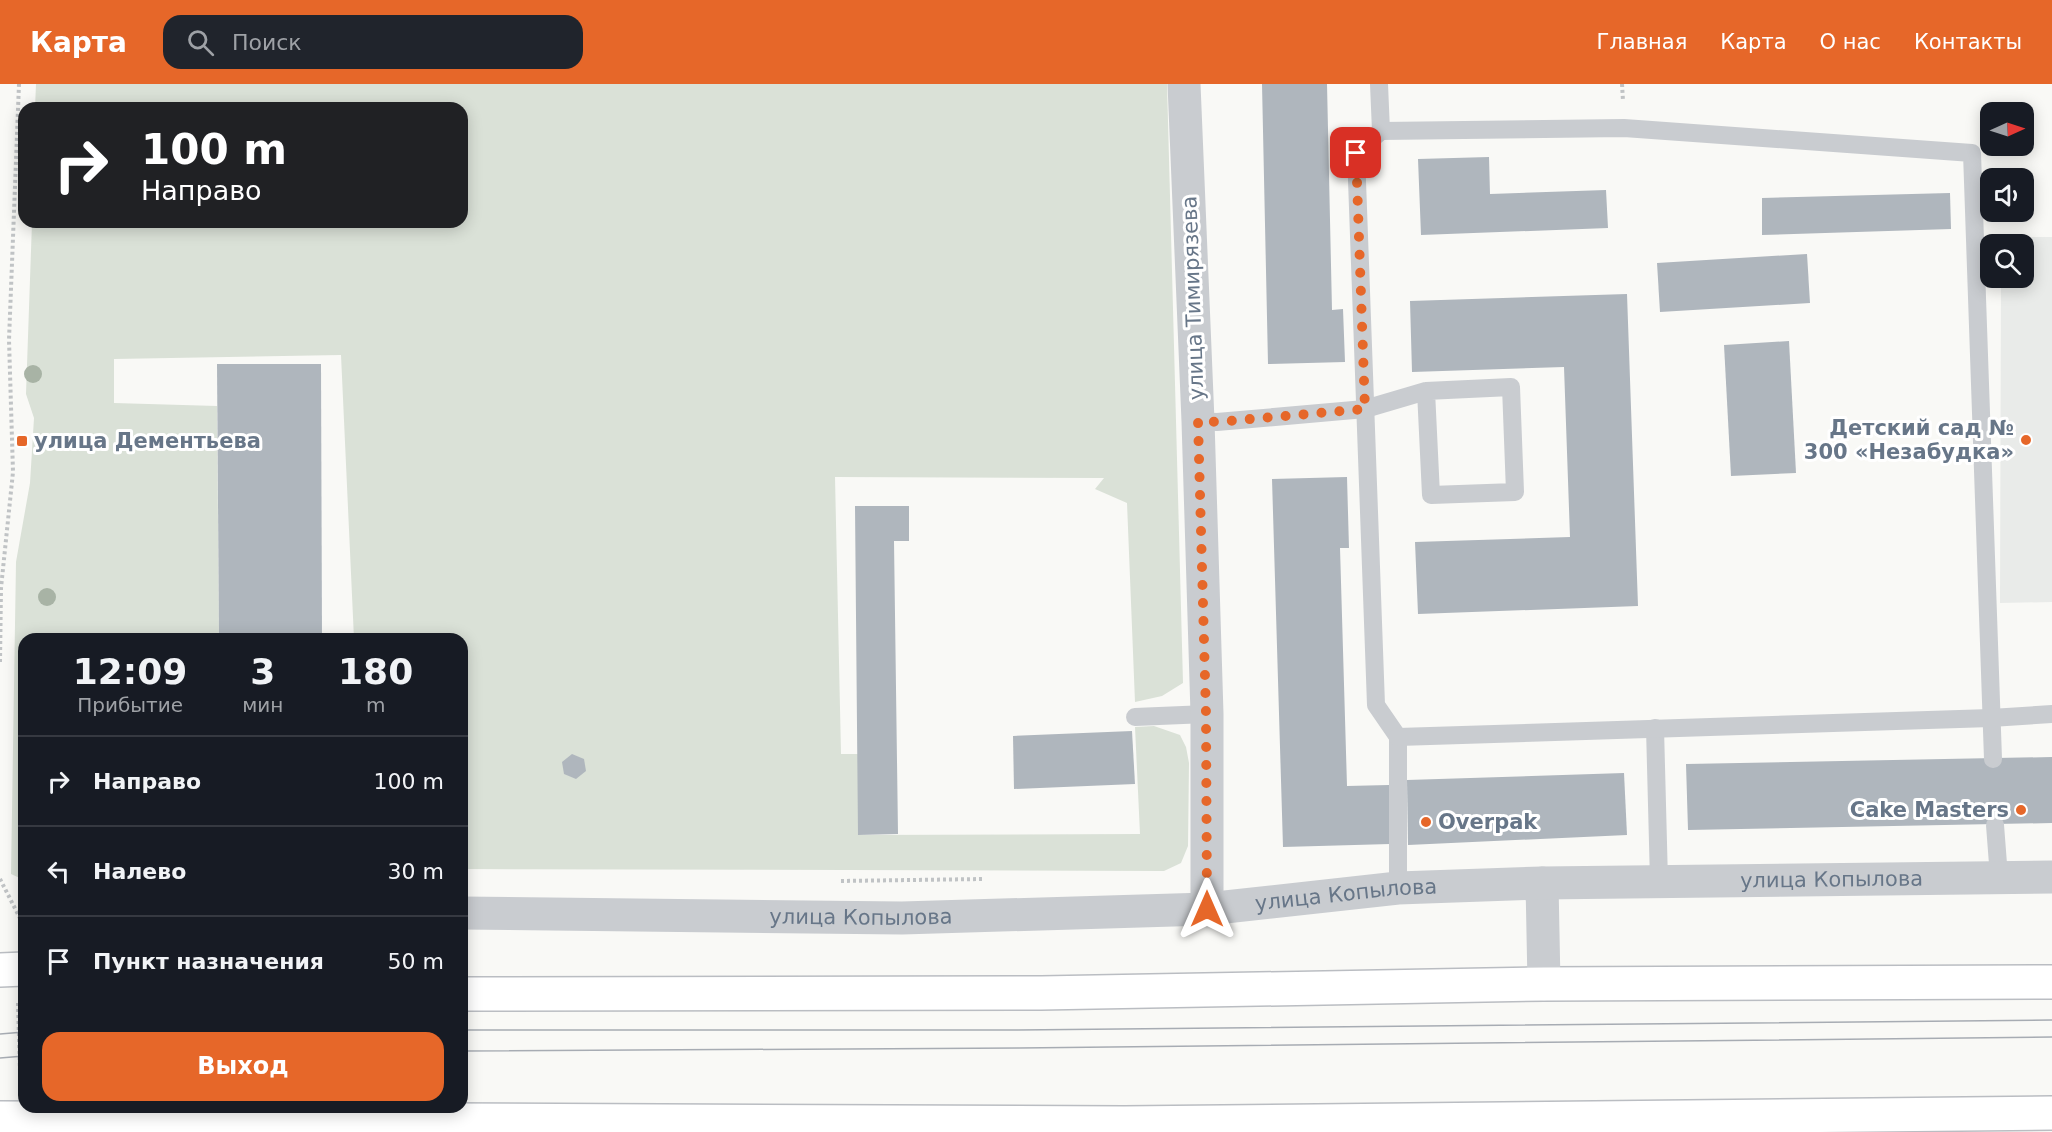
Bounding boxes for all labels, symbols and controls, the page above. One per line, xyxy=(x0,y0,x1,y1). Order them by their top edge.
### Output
search box xyxy=(163,15,583,69)
text: Карта xyxy=(30,26,127,59)
icon: search xyxy=(184,26,217,59)
text: Поиск xyxy=(232,30,302,55)
text: Главная xyxy=(1597,30,1687,54)
text: Карта xyxy=(1720,30,1787,54)
text: О нас xyxy=(1820,30,1881,54)
text: Контакты xyxy=(1914,30,2022,54)
north arrow xyxy=(1980,102,2034,156)
map controls xyxy=(1980,102,2034,288)
text: 100 m xyxy=(141,125,287,174)
icon: right xyxy=(42,126,120,204)
pin xyxy=(1330,127,1381,178)
icon: arrive xyxy=(1339,136,1372,169)
button: sound xyxy=(1980,168,2034,222)
text: Направо xyxy=(141,175,262,206)
street label: улица Тимирязева xyxy=(1177,195,1209,401)
button: search xyxy=(1980,234,2034,288)
place label: Детский сад № 300 «Незабудка» xyxy=(1804,416,2014,464)
place label: улица Дементьева xyxy=(34,429,261,453)
marker: Детский сад № 300 «Незабудка» xyxy=(2019,433,2033,447)
marker: улица Дементьева xyxy=(15,434,29,448)
text: 12:09 xyxy=(73,651,187,692)
text: 3 xyxy=(250,651,275,692)
text: 180 xyxy=(338,651,413,692)
text: Прибытие xyxy=(77,693,183,717)
text: мин xyxy=(242,693,283,717)
text: m xyxy=(366,693,385,717)
icon: right xyxy=(42,765,75,798)
text: Направо xyxy=(93,769,201,794)
text: 100 m xyxy=(374,769,444,794)
place label: Cake Masters xyxy=(1850,798,2009,822)
marker: Cake Masters xyxy=(2014,803,2028,817)
place label: Overpak xyxy=(1438,810,1538,834)
marker: Overpak xyxy=(1419,815,1433,829)
icon: left xyxy=(42,855,75,888)
text: Налево xyxy=(93,859,186,884)
text: 30 m xyxy=(388,859,444,884)
street label: улица Копылова xyxy=(1740,867,1923,893)
street label: улица Копылова xyxy=(1254,875,1438,916)
position arrow xyxy=(1175,877,1239,941)
street label: улица Копылова xyxy=(769,904,953,930)
icon: arrive xyxy=(42,945,75,978)
text: Пункт назначения xyxy=(93,949,324,974)
text: 50 m xyxy=(388,949,444,974)
button: Выход xyxy=(42,1032,444,1101)

